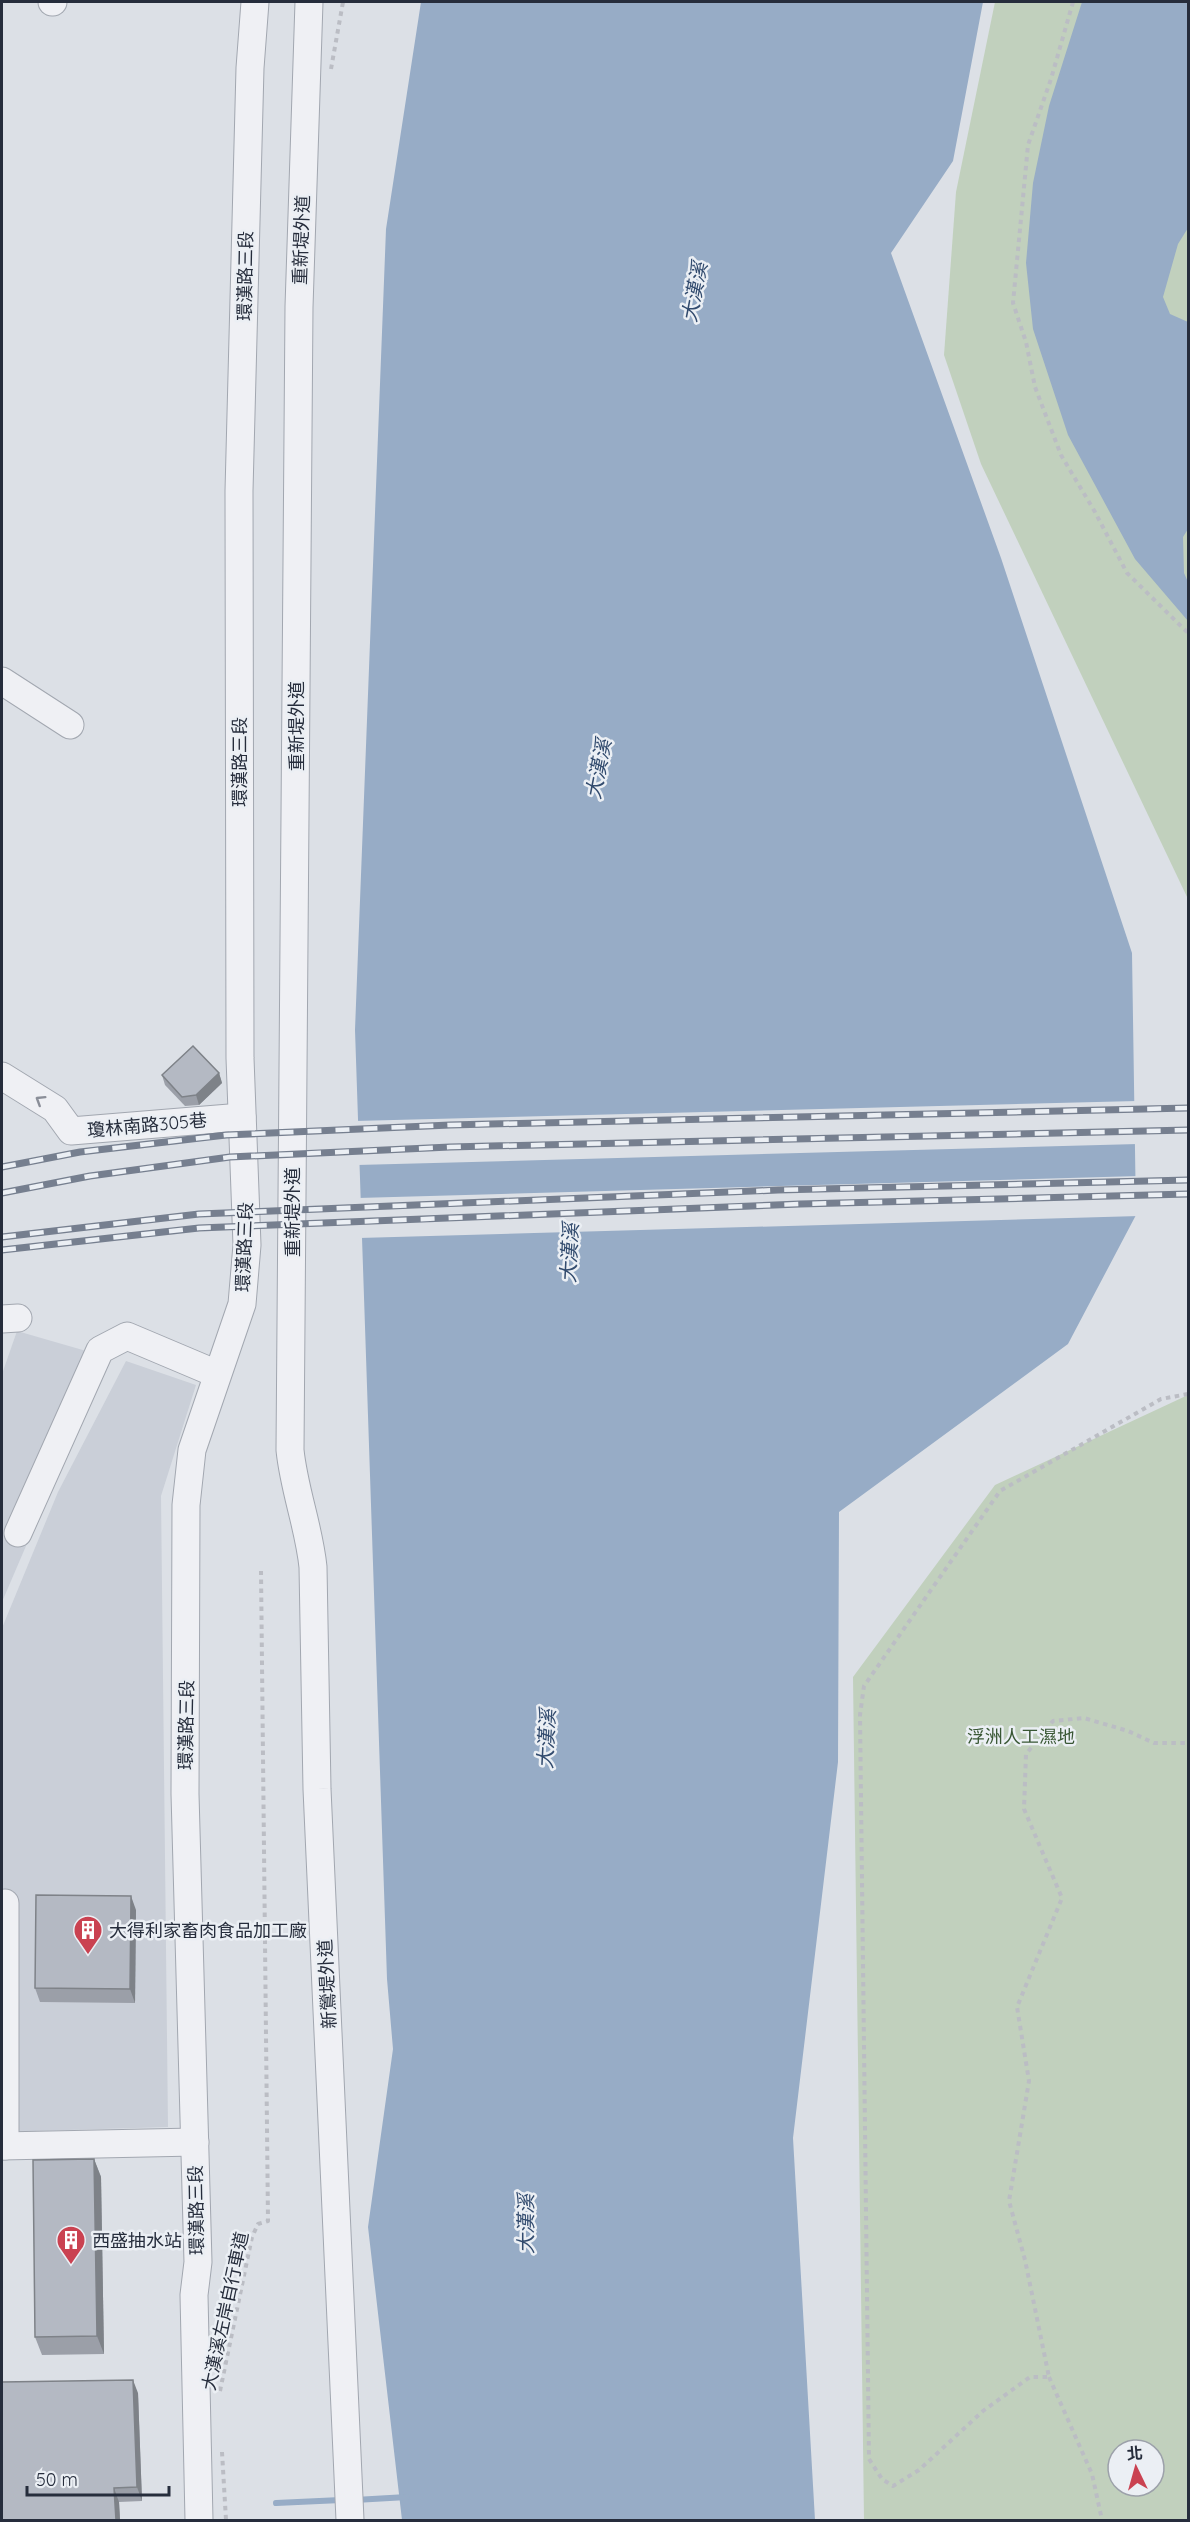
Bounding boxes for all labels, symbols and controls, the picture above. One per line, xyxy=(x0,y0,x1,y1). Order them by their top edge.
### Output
street label: 重新堤外道 xyxy=(288,195,314,285)
street label: 環漢路三段 xyxy=(233,231,257,321)
water label: 大漢溪 xyxy=(676,257,713,324)
street label: 重新堤外道 xyxy=(285,681,308,771)
street label: 環漢路三段 xyxy=(228,717,251,807)
water label: 大漢溪 xyxy=(580,734,617,801)
one-way arrow xyxy=(36,1095,46,1107)
street label: 瓊林南路305巷 xyxy=(86,1108,208,1142)
street label: 重新堤外道 xyxy=(281,1167,304,1257)
street label: 環漢路三段 xyxy=(231,1202,257,1292)
water label: 大漢溪 xyxy=(555,1219,583,1284)
street label: 環漢路三段 xyxy=(174,1680,198,1770)
water label: 大漢溪 xyxy=(532,1705,560,1770)
park label: 浮洲人工濕地 xyxy=(967,1725,1075,1748)
building icon: 大得利家畜肉食品加工廠 xyxy=(72,1914,104,1956)
place label: 大得利家畜肉食品加工廠 xyxy=(109,1919,307,1942)
street label: 新鶯堤外道 xyxy=(313,1938,341,2030)
street label: 環漢路三段 xyxy=(184,2165,208,2255)
water label: 大漢溪 xyxy=(513,2191,538,2254)
building icon: 西盛抽水站 xyxy=(55,2224,87,2266)
place label: 西盛抽水站 xyxy=(92,2229,182,2252)
street label: 大漢溪左岸自行車道 xyxy=(197,2229,253,2393)
north arrow xyxy=(1106,2438,1166,2498)
text: 北 xyxy=(1126,2442,1144,2464)
scale bar xyxy=(27,2459,170,2497)
text: 50 m xyxy=(36,2468,78,2491)

